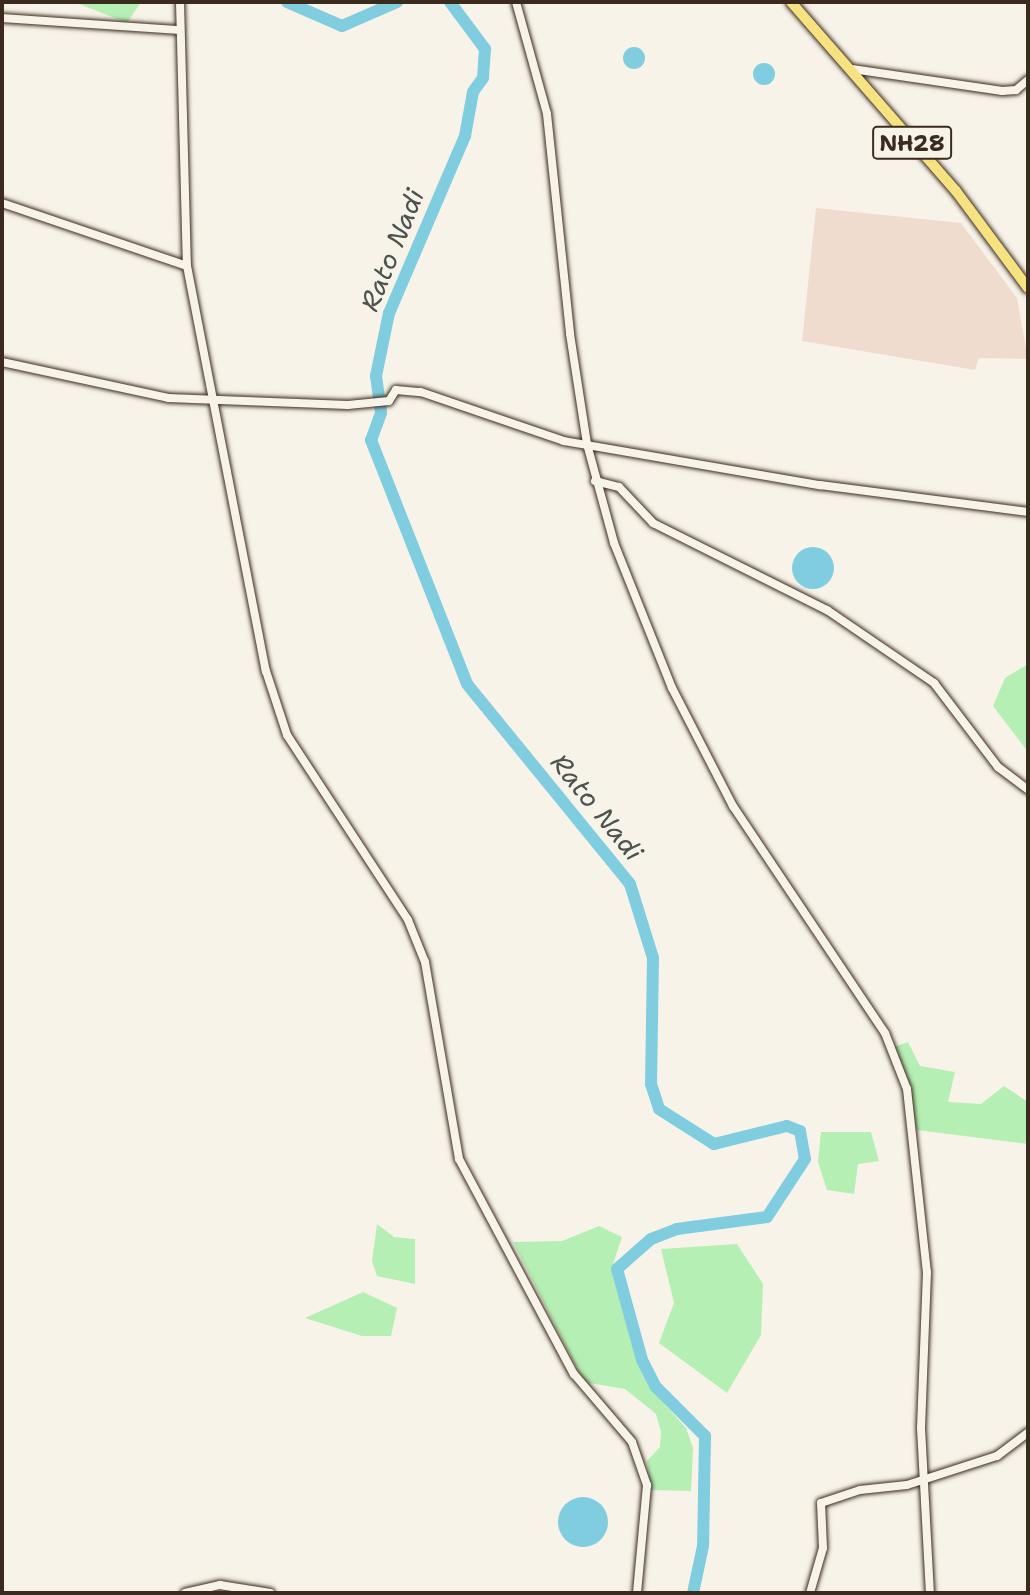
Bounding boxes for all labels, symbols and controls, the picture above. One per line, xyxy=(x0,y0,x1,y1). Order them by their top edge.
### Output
road number: NH28 xyxy=(872,124,952,162)
water label: Rato Nadi xyxy=(353,184,431,316)
water label: Rato Nadi xyxy=(544,747,650,867)

